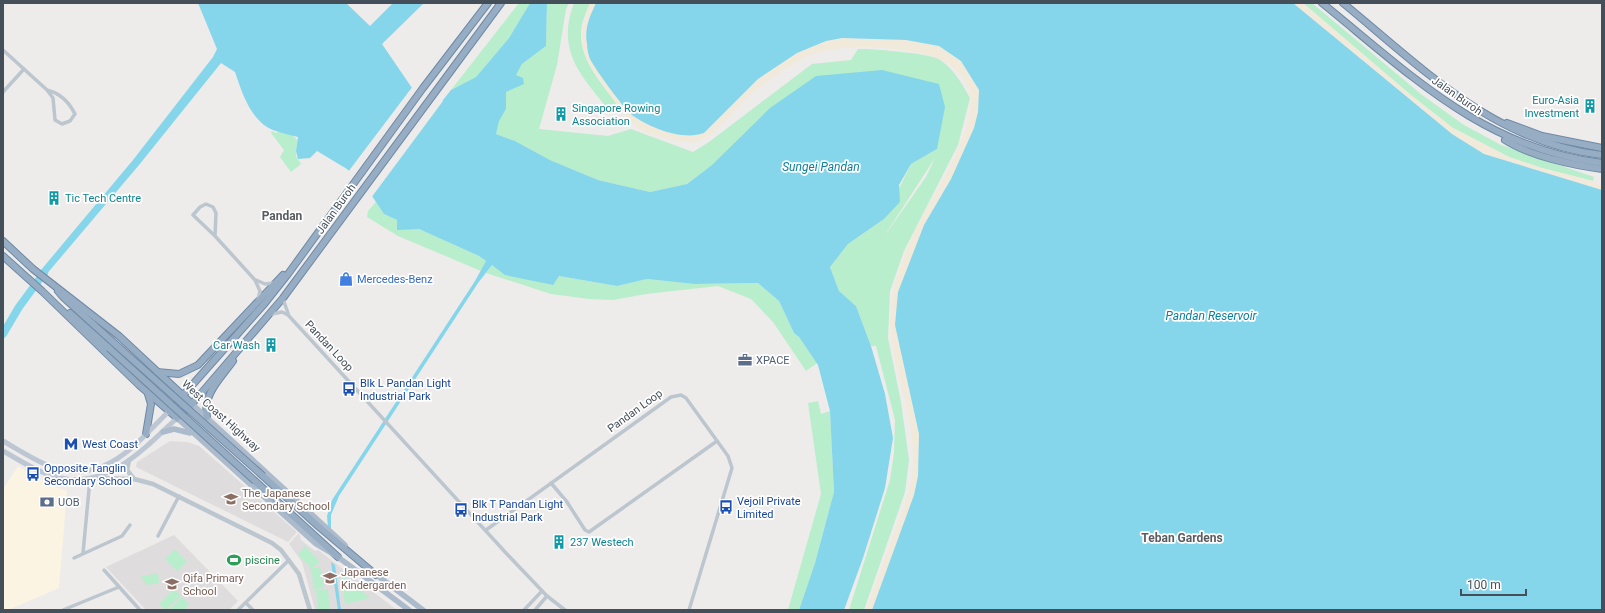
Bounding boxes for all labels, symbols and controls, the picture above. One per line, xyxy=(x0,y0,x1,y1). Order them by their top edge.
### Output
street label: Jalan Buroh xyxy=(1429,74,1485,118)
place label: Euro-Asia Investment xyxy=(1524,94,1579,120)
building icon: Euro-Asia Investment xyxy=(1582,98,1598,114)
place label: Singapore Rowing Association xyxy=(572,102,660,128)
building icon: Singapore Rowing Association xyxy=(553,106,569,122)
water label: Sungei Pandan xyxy=(782,160,860,174)
street label: Jalan Buroh xyxy=(314,182,358,236)
building icon: Tic Tech Centre xyxy=(46,190,62,206)
place label: Tic Tech Centre xyxy=(65,192,141,205)
district label: Pandan xyxy=(262,209,303,223)
shop icon: Mercedes-Benz xyxy=(338,271,354,287)
place label: Mercedes-Benz xyxy=(357,273,433,286)
water label: Pandan Reservoir xyxy=(1166,309,1257,323)
street label: Pandan Loop xyxy=(302,318,356,374)
building icon: Car Wash xyxy=(263,337,279,353)
place label: Car Wash xyxy=(213,339,260,352)
office icon: XPACE xyxy=(737,352,753,368)
place label: XPACE xyxy=(756,354,790,367)
street label: West Coast Highway xyxy=(179,377,263,455)
place label: Blk L Pandan Light Industrial Park xyxy=(360,377,451,403)
bus stop icon: Blk L Pandan Light Industrial Park xyxy=(341,381,357,397)
street label: Pandan Loop xyxy=(605,387,665,435)
metro station icon: West Coast xyxy=(63,436,79,452)
place label: West Coast xyxy=(82,438,139,451)
place label: Opposite Tanglin Secondary School xyxy=(44,462,132,488)
bus stop icon: Opposite Tanglin Secondary School xyxy=(25,466,41,482)
place label: The Japanese Secondary School xyxy=(242,487,330,513)
school or university icon: The Japanese Secondary School xyxy=(223,491,239,507)
bank icon: UOB xyxy=(39,494,55,510)
place label: Vejoil Private Limited xyxy=(737,495,801,521)
place label: UOB xyxy=(58,496,80,509)
place label: Blk T Pandan Light Industrial Park xyxy=(472,498,563,524)
bus stop icon: Vejoil Private Limited xyxy=(718,499,734,515)
bus stop icon: Blk T Pandan Light Industrial Park xyxy=(453,502,469,518)
district label: Teban Gardens xyxy=(1141,531,1223,545)
building icon: 237 Westech xyxy=(551,534,567,550)
place label: 237 Westech xyxy=(570,536,634,549)
sports icon: piscine xyxy=(226,552,242,568)
place label: piscine xyxy=(245,554,280,567)
place label: Japanese Kindergarden xyxy=(341,566,406,592)
school or university icon: Japanese Kindergarden xyxy=(322,570,338,586)
scale bar xyxy=(1461,571,1526,597)
place label: Qifa Primary School xyxy=(183,572,245,598)
school or university icon: Qifa Primary School xyxy=(164,576,180,592)
text: 100 m xyxy=(1467,578,1501,592)

